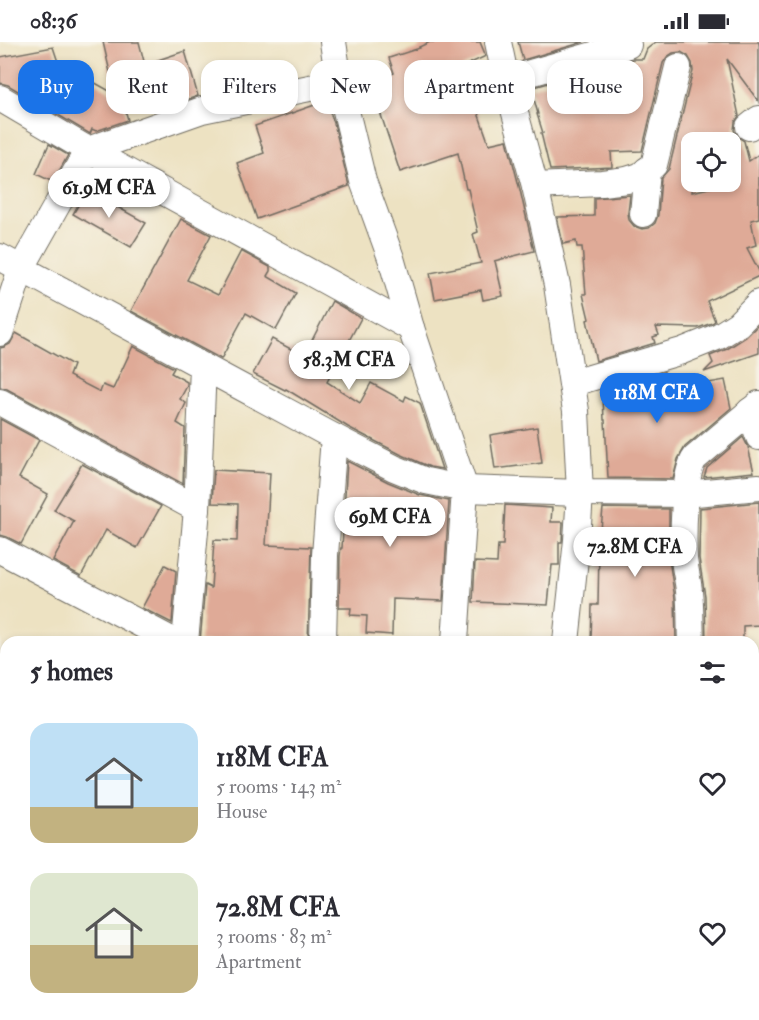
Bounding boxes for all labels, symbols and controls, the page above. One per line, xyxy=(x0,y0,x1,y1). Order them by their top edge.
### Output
text: 08:36 xyxy=(30,7,77,35)
chip: Buy xyxy=(18,60,94,114)
chip: Rent xyxy=(106,60,189,114)
chip: Filters xyxy=(201,60,298,114)
chip: New xyxy=(310,60,392,114)
chip: Apartment xyxy=(404,60,535,114)
chip: House xyxy=(547,60,643,114)
map controls xyxy=(681,132,741,192)
button: locate xyxy=(681,132,741,192)
pin: 61.9M CFA xyxy=(40,168,178,219)
text: 61.9M CFA xyxy=(62,175,156,200)
pin: 58.3M CFA xyxy=(280,340,418,391)
text: 58.3M CFA xyxy=(303,347,395,372)
pin: 118M CFA xyxy=(595,373,719,424)
text: 118M CFA xyxy=(614,380,700,405)
pin: 69M CFA xyxy=(335,497,445,548)
text: 69M CFA xyxy=(348,504,432,529)
pin: 72.8M CFA xyxy=(566,527,704,578)
text: 72.8M CFA xyxy=(587,534,683,559)
text: 5 homes xyxy=(30,656,113,688)
icon: filters xyxy=(696,656,729,689)
text: 118M CFA xyxy=(216,742,328,774)
icon: home xyxy=(78,747,150,819)
icon: heart xyxy=(696,767,729,800)
text: 5 rooms · 143 m² xyxy=(216,774,341,799)
text: House xyxy=(216,799,267,824)
text: 72.8M CFA xyxy=(216,892,340,924)
icon: home xyxy=(78,897,150,969)
icon: heart xyxy=(696,917,729,950)
text: 3 rooms · 83 m² xyxy=(216,924,332,949)
text: Apartment xyxy=(216,949,301,974)

